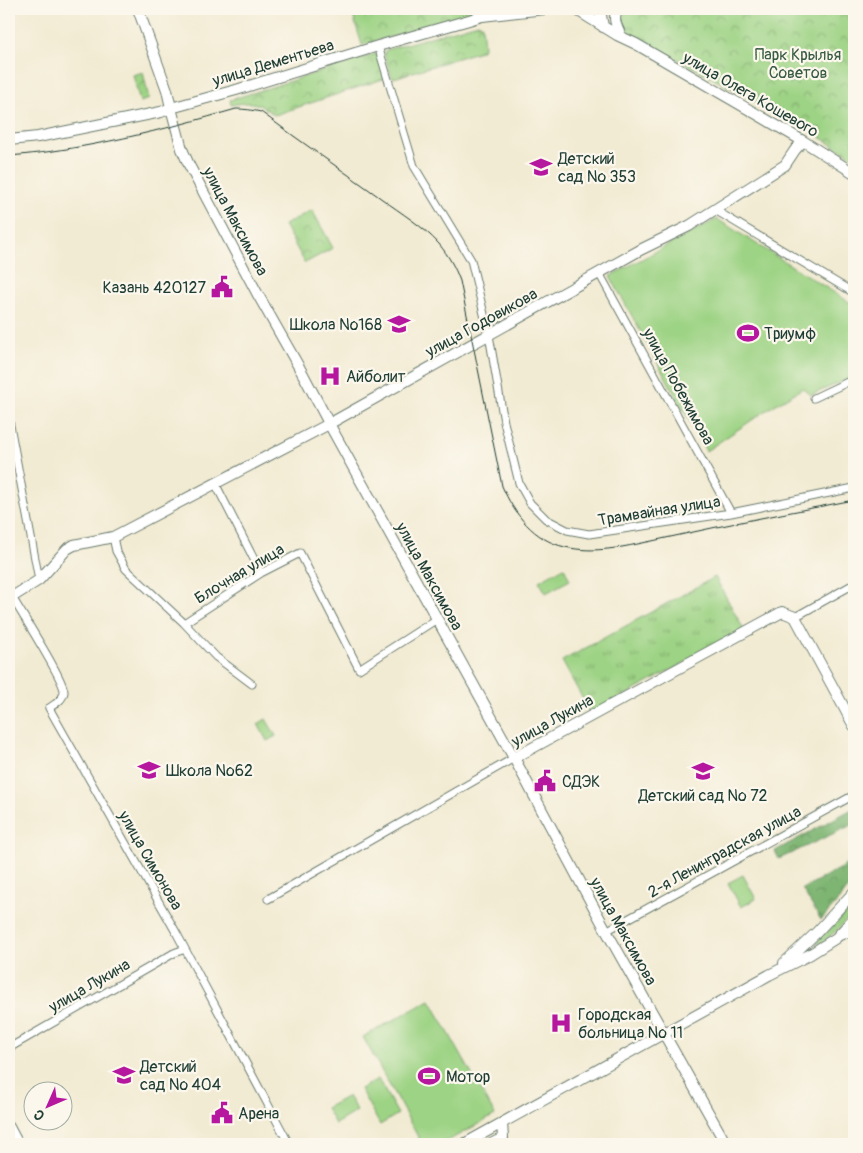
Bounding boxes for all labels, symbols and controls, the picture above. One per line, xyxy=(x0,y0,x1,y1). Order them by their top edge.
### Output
street label: улица Дементьева xyxy=(209,35,336,91)
park label: Парк Крылья Советов xyxy=(755,45,841,83)
street label: улица Олега Кошевого xyxy=(678,47,822,142)
place label: Детский сад № 353 xyxy=(557,149,636,187)
school or university icon: Детский сад № 353 xyxy=(528,154,554,180)
street label: улица Максимова xyxy=(198,163,272,279)
public building icon: Казань 420127 xyxy=(209,274,235,300)
place label: Казань 420127 xyxy=(103,278,207,298)
street label: улица Годовикова xyxy=(421,284,541,362)
school or university icon: Школа №168 xyxy=(386,311,412,337)
place label: Школа №168 xyxy=(290,315,382,335)
sports icon: Триумф xyxy=(735,320,761,346)
street label: улица Побежимова xyxy=(637,324,718,448)
place label: Триумф xyxy=(764,324,816,344)
hospital icon: Айболит xyxy=(317,363,343,389)
place label: Айболит xyxy=(346,367,405,387)
street label: Трамвайная улица xyxy=(597,491,722,531)
street label: улица Максимова xyxy=(391,518,467,634)
street label: Блочная улица xyxy=(191,539,288,608)
street label: улица Лукина xyxy=(507,690,597,752)
school or university icon: Школа №62 xyxy=(136,757,162,783)
school or university icon: Детский сад № 72 xyxy=(690,758,716,784)
place label: Школа №62 xyxy=(166,761,253,781)
public building icon: СДЭК xyxy=(532,768,558,794)
place label: СДЭК xyxy=(562,772,600,792)
place label: Детский сад № 72 xyxy=(637,786,768,806)
street label: 2-я Ленинградская улица xyxy=(644,801,805,902)
street label: улица Симонова xyxy=(113,806,187,914)
street label: улица Максимова xyxy=(585,873,661,989)
street label: улица Лукина xyxy=(44,955,134,1018)
place label: Городская больница № 11 xyxy=(578,1005,683,1043)
hospital icon: Городская больница № 11 xyxy=(548,1010,574,1036)
place label: Детский сад № 404 xyxy=(139,1057,221,1095)
school or university icon: Детский сад № 404 xyxy=(111,1062,137,1088)
sports icon: Мотор xyxy=(416,1063,442,1089)
place label: Мотор xyxy=(446,1067,490,1087)
north arrow xyxy=(22,1080,72,1130)
public building icon: Арена xyxy=(209,1100,235,1126)
place label: Арена xyxy=(238,1104,279,1124)
text: С xyxy=(30,1106,48,1124)

